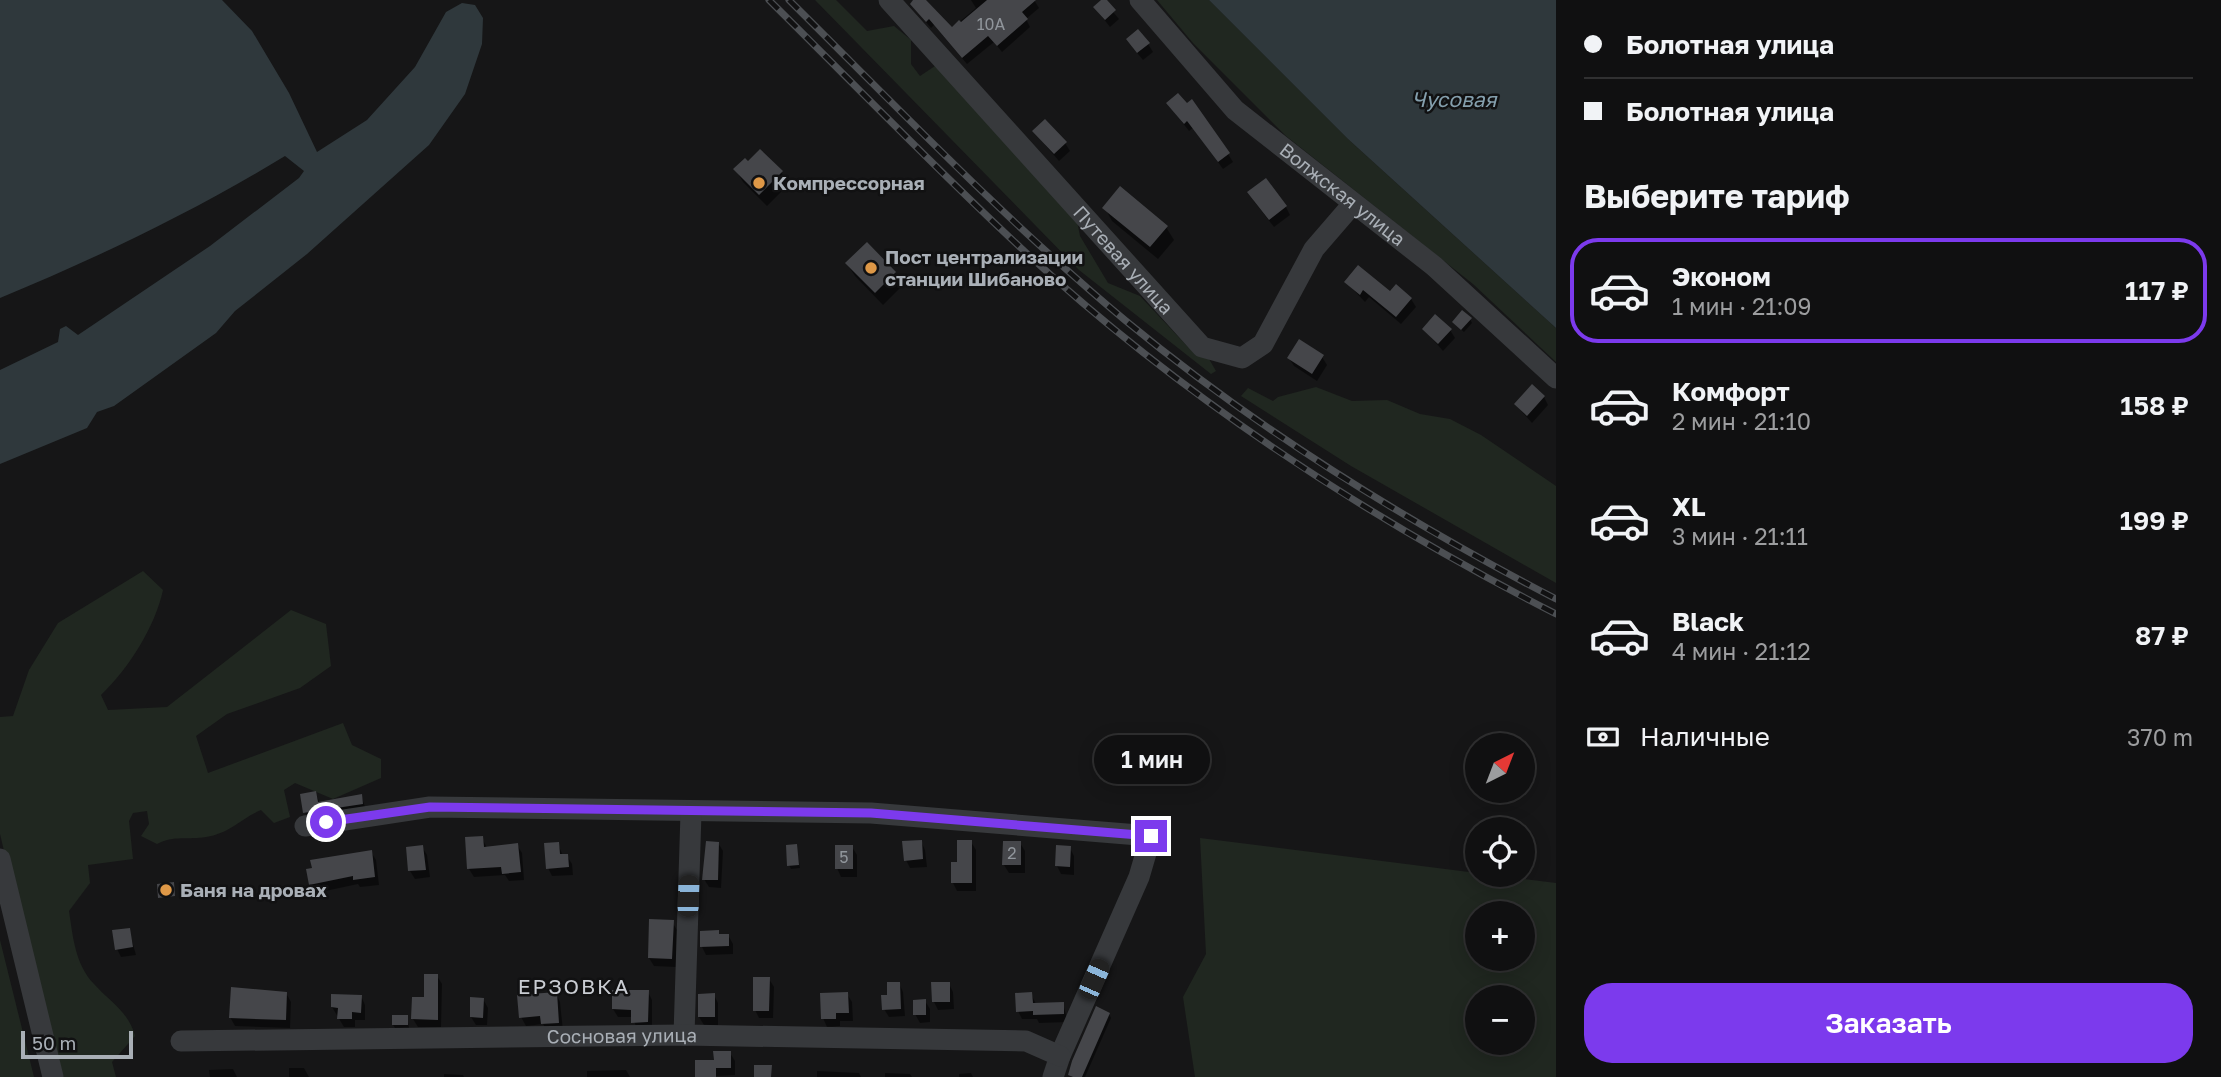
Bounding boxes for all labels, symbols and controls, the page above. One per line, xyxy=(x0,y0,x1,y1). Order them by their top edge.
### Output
house number: 10А xyxy=(977,14,1005,34)
text: Болотная улица xyxy=(1626,29,1834,60)
water label: Чусовая xyxy=(1411,86,1499,112)
text: Болотная улица xyxy=(1626,96,1834,127)
street label: Волжская улица xyxy=(1276,138,1410,250)
place label: Компрессорная xyxy=(773,171,925,194)
marker: Компрессорная xyxy=(751,175,767,191)
text: Выберите тариф xyxy=(1584,177,1850,215)
street label: Путевая улица xyxy=(1069,201,1179,319)
place label: Пост централизации станции Шибаново xyxy=(885,245,1083,290)
icon: car xyxy=(1588,259,1651,322)
marker: Пост централизации станции Шибаново xyxy=(863,260,879,276)
text: Эконом xyxy=(1672,261,1771,292)
text: 117 ₽ xyxy=(2125,275,2189,306)
text: 1 мин · 21:09 xyxy=(1672,292,1812,320)
icon: car xyxy=(1588,374,1651,437)
text: Комфорт xyxy=(1672,376,1790,407)
text: 158 ₽ xyxy=(2120,390,2189,421)
text: 2 мин · 21:10 xyxy=(1672,407,1811,435)
icon: car xyxy=(1588,489,1651,552)
text: XL xyxy=(1672,491,1706,522)
text: 199 ₽ xyxy=(2120,505,2189,536)
text: 3 мин · 21:11 xyxy=(1672,522,1808,550)
icon: car xyxy=(1588,604,1651,667)
text: Black xyxy=(1672,606,1744,637)
text: 87 ₽ xyxy=(2135,620,2189,651)
text: 4 мин · 21:12 xyxy=(1672,637,1811,665)
icon: cash xyxy=(1584,718,1622,756)
text: Наличные xyxy=(1640,721,1770,752)
text: 370 m xyxy=(2127,723,2193,751)
north arrow xyxy=(1465,733,1535,803)
map controls xyxy=(1465,733,1535,1055)
callout: 1 мин xyxy=(1093,734,1209,784)
text: 1 мин xyxy=(1121,745,1183,773)
route start xyxy=(310,806,342,838)
button: locate xyxy=(1465,817,1535,887)
route end xyxy=(1135,820,1167,852)
house number: 2 xyxy=(1007,843,1017,863)
house number: 5 xyxy=(839,847,849,867)
car xyxy=(677,875,700,917)
place label: Баня на дровах xyxy=(180,878,327,901)
marker: Баня на дровах xyxy=(158,882,174,898)
button: + xyxy=(1465,901,1535,971)
car xyxy=(1076,956,1113,1002)
district label: ЕРЗОВКА xyxy=(518,973,630,999)
button: Заказать xyxy=(1584,983,2193,1063)
button: − xyxy=(1465,985,1535,1055)
street label: Сосновая улица xyxy=(547,1023,697,1048)
scale bar xyxy=(21,1028,133,1060)
text: 50 m xyxy=(32,1031,76,1054)

